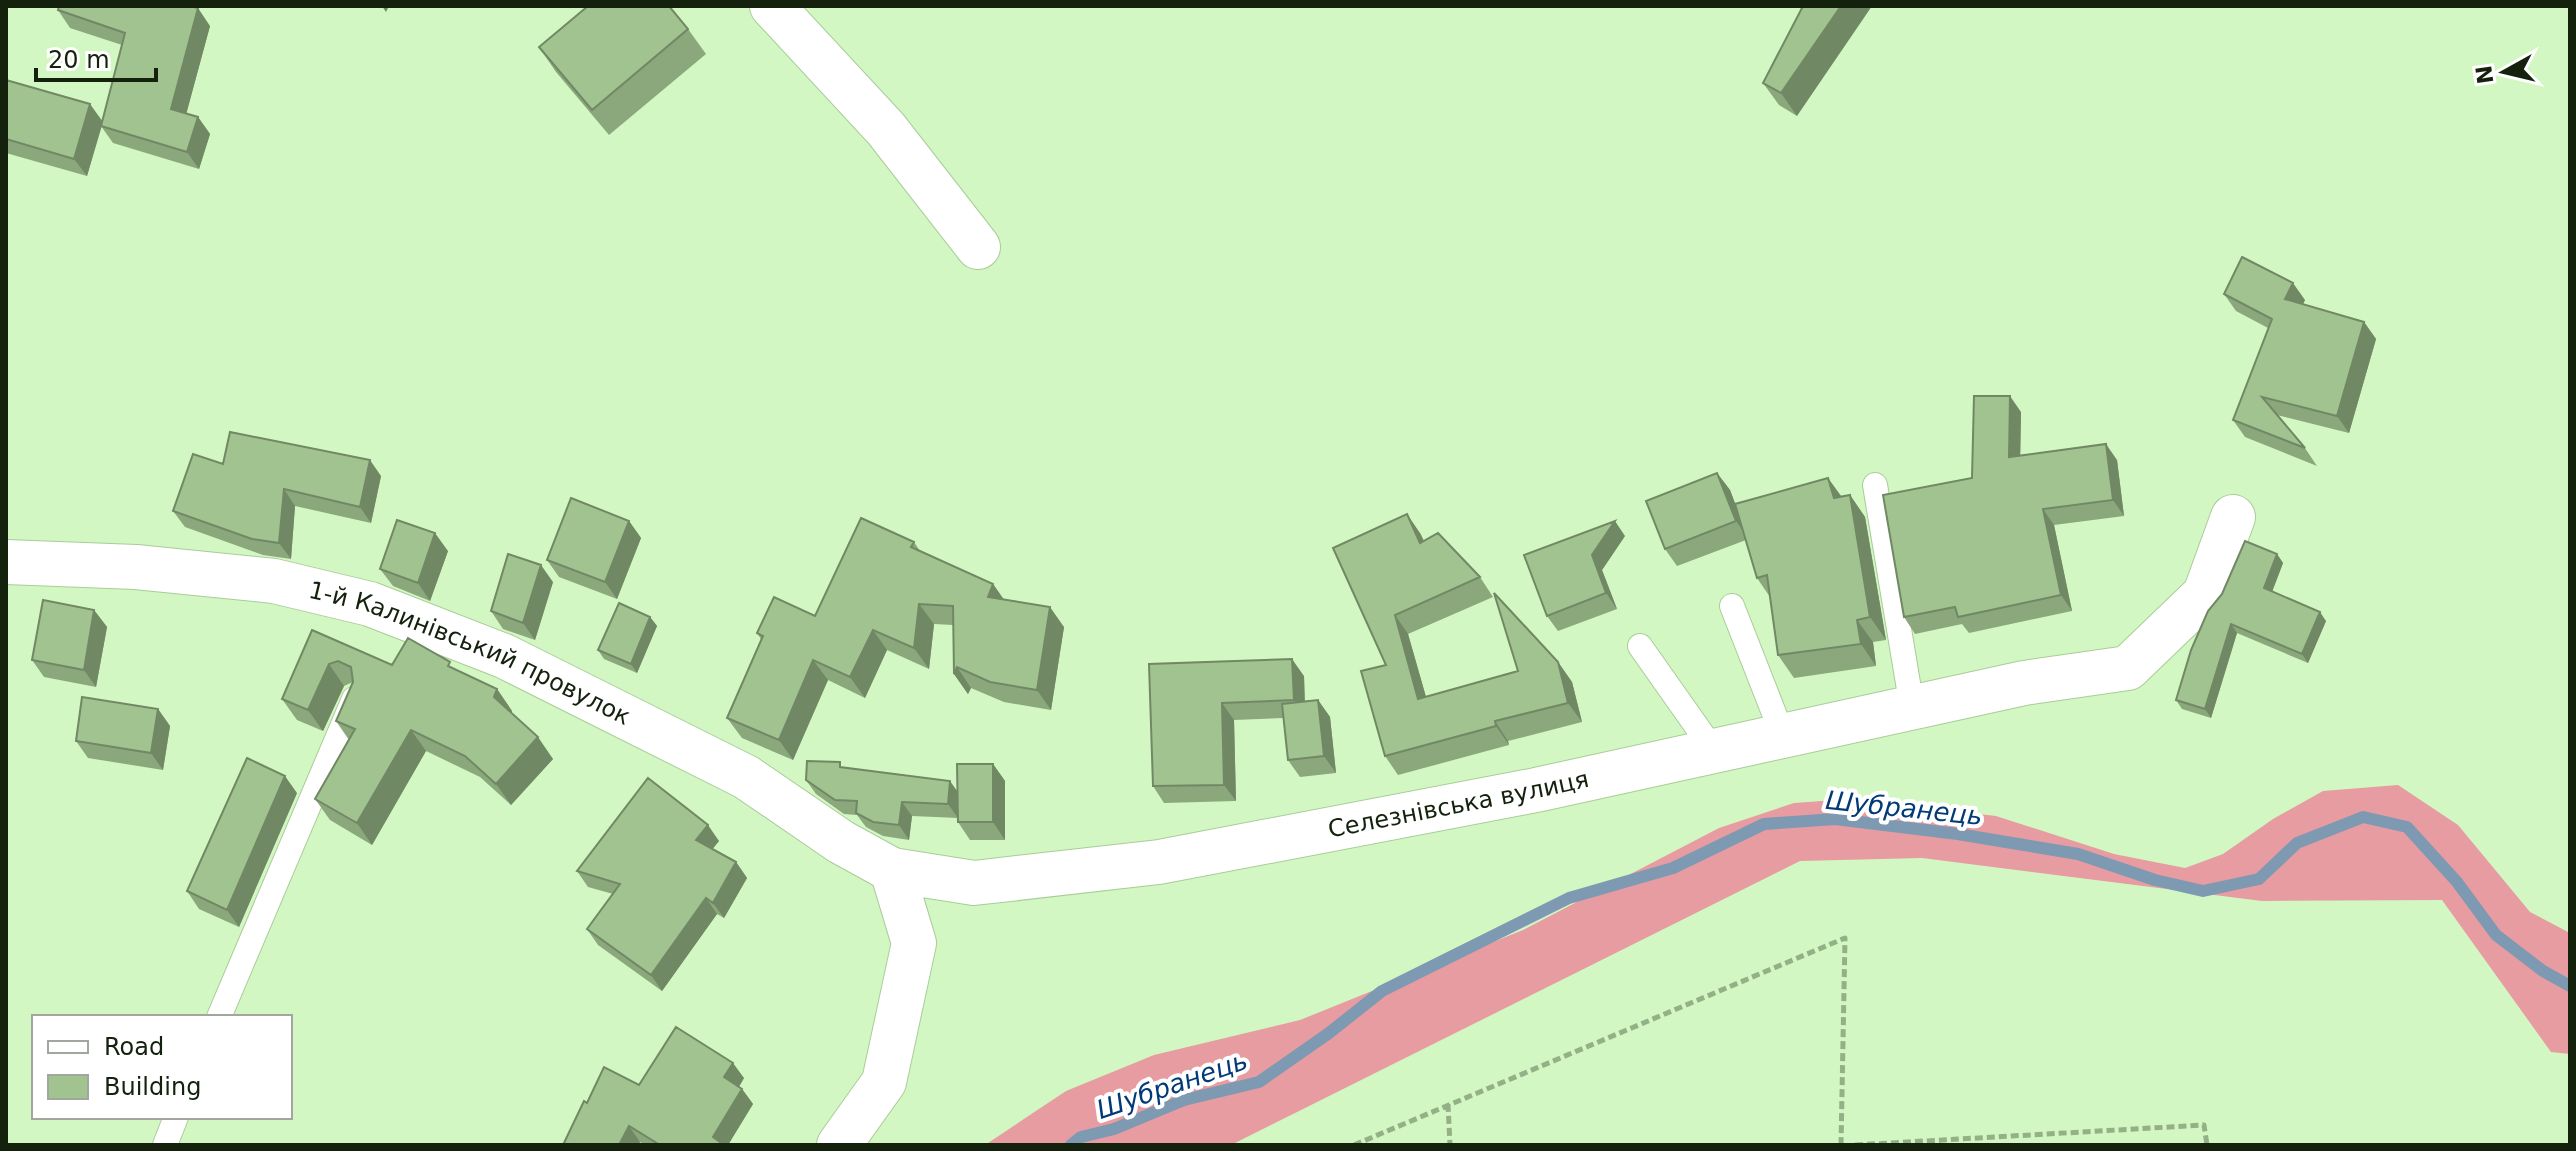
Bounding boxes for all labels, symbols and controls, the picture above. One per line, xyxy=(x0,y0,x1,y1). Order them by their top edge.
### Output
scale bar xyxy=(36,32,156,82)
north arrow xyxy=(2464,32,2544,112)
text: 20 m xyxy=(48,46,110,74)
text: N xyxy=(2471,64,2498,86)
street label: 1-й Калинівський провулок xyxy=(306,576,635,731)
street label: Селезнівська вулиця xyxy=(1326,765,1591,843)
water label: Шубранець xyxy=(1824,785,1984,831)
legend xyxy=(32,1015,292,1119)
text: Road xyxy=(104,1033,164,1061)
water label: Шубранець xyxy=(1093,1045,1251,1125)
text: Building xyxy=(104,1073,201,1101)

